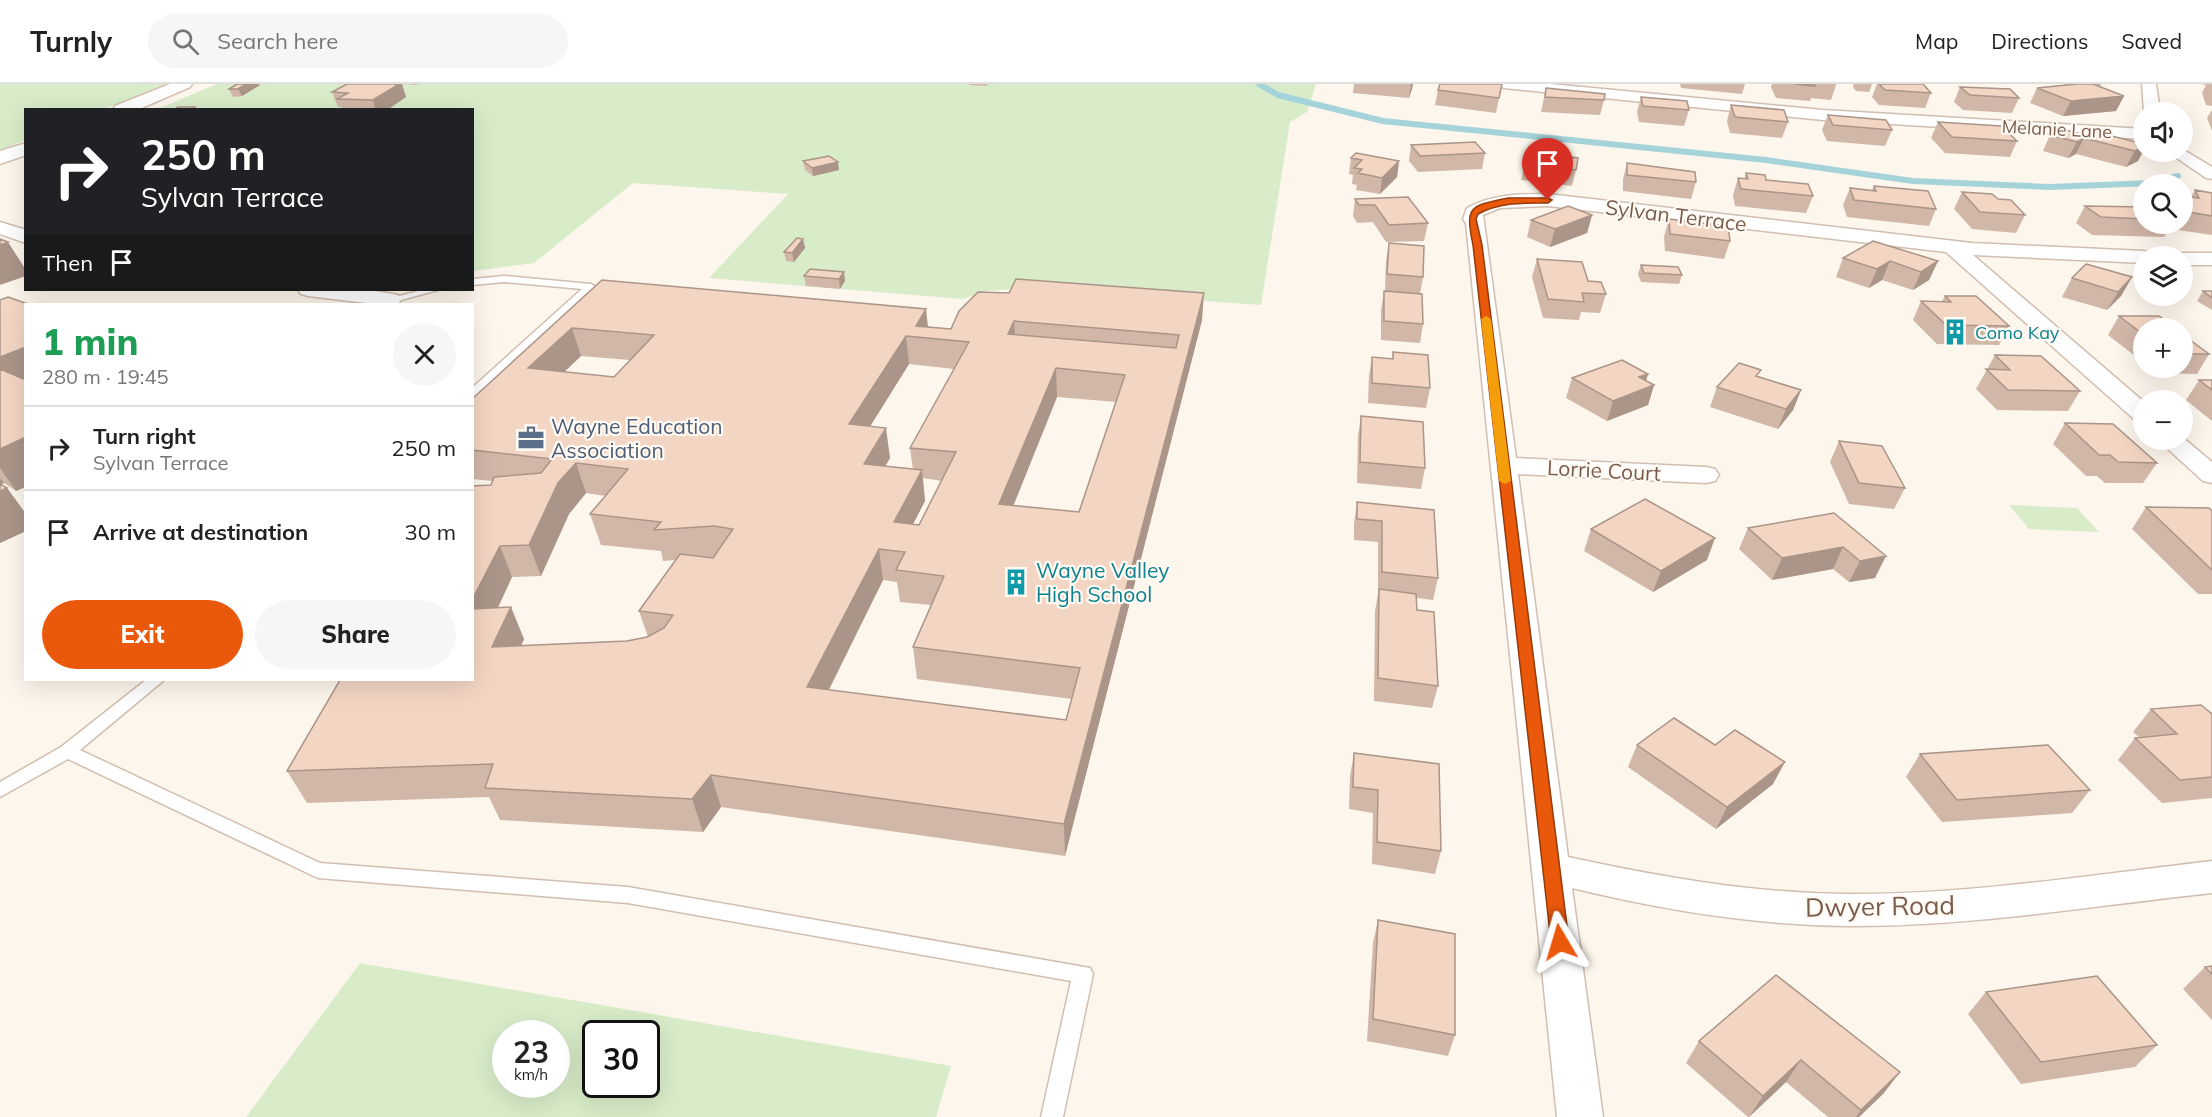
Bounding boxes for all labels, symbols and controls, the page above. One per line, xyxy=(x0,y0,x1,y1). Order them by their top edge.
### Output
search box xyxy=(148,14,568,68)
text: Turnly xyxy=(30,24,112,59)
icon: search xyxy=(169,25,202,58)
text: Search here xyxy=(217,27,338,55)
text: Map xyxy=(1915,28,1958,54)
text: Directions xyxy=(1991,28,2088,54)
text: Saved xyxy=(2121,28,2182,54)
map controls xyxy=(2133,102,2193,450)
button: sound xyxy=(2133,102,2193,162)
street label: Melanie Lane xyxy=(2001,115,2113,143)
text: 250 m xyxy=(141,128,266,181)
icon: right xyxy=(42,132,120,210)
pin xyxy=(1522,138,1573,200)
icon: arrive xyxy=(1531,147,1564,180)
button: search xyxy=(2133,174,2193,234)
text: Sylvan Terrace xyxy=(141,180,324,214)
street label: Sylvan Terrace xyxy=(1604,193,1748,237)
icon: arrive xyxy=(105,246,138,279)
button: layers xyxy=(2133,246,2193,306)
text: Then xyxy=(42,249,93,277)
building icon: Como Kay xyxy=(1940,317,1970,347)
button: + xyxy=(2133,318,2193,378)
text: 1 min xyxy=(42,319,138,364)
place label: Como Kay xyxy=(1975,321,2060,344)
button: close xyxy=(393,323,456,386)
text: 280 m · 19:45 xyxy=(42,364,168,389)
button: − xyxy=(2133,390,2193,450)
place label: Wayne Education Association xyxy=(551,413,723,463)
text: Turn right xyxy=(93,422,196,450)
office icon: Wayne Education Association xyxy=(516,423,546,453)
icon: right xyxy=(42,432,75,465)
text: 250 m xyxy=(391,434,456,462)
text: Sylvan Terrace xyxy=(93,450,229,475)
street label: Lorrie Court xyxy=(1547,454,1661,486)
icon: arrive xyxy=(42,516,75,549)
text: Arrive at destination xyxy=(93,518,308,546)
text: 30 m xyxy=(405,518,456,546)
place label: Wayne Valley High School xyxy=(1036,557,1170,607)
building icon: Wayne Valley High School xyxy=(1001,567,1031,597)
button: Exit xyxy=(42,600,243,669)
button: Share xyxy=(255,600,456,669)
street label: Dwyer Road xyxy=(1805,888,1955,924)
position arrow xyxy=(1528,910,1592,974)
speed limit sign: 30 xyxy=(582,1020,660,1098)
text: 23 xyxy=(513,1033,549,1071)
text: km/h xyxy=(514,1065,548,1084)

